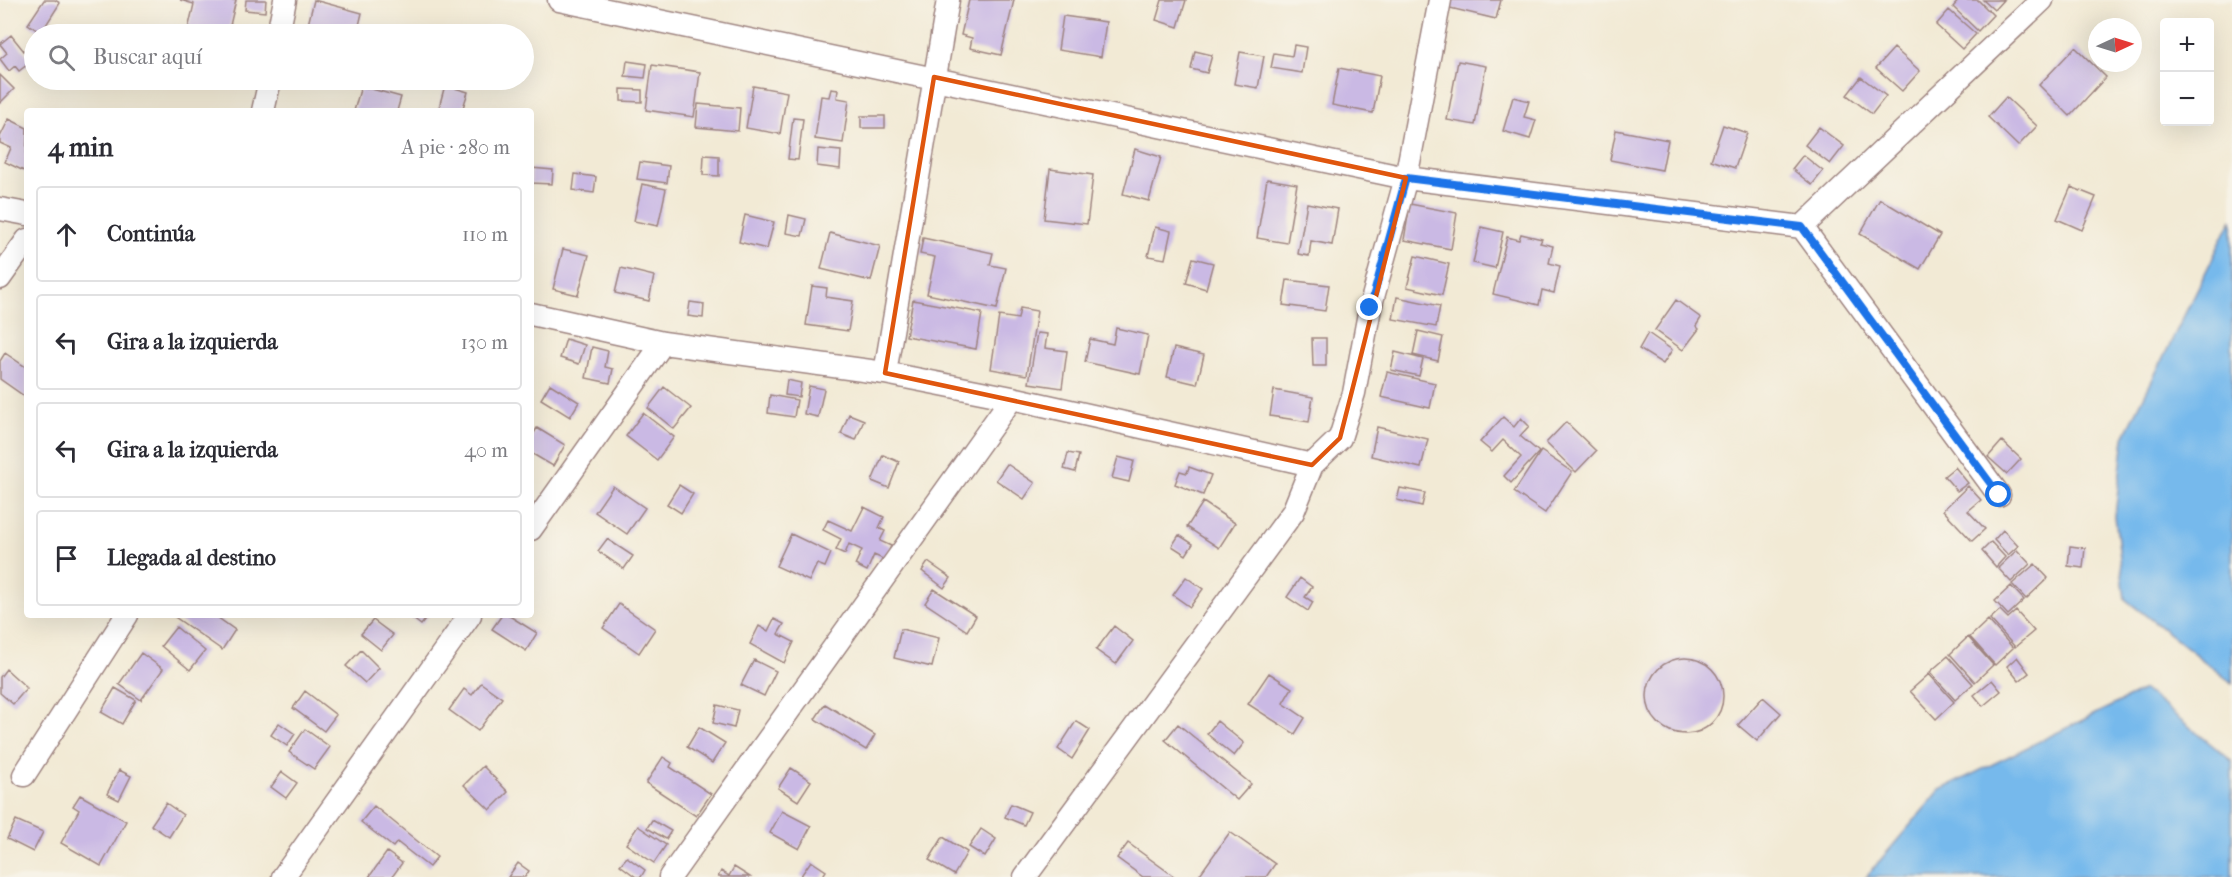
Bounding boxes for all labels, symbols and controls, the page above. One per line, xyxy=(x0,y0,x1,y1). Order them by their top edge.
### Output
north arrow xyxy=(2088,18,2142,72)
map controls xyxy=(2160,18,2214,126)
button: + xyxy=(2160,18,2214,72)
search box xyxy=(24,24,534,90)
icon: search xyxy=(45,41,78,74)
text: Buscar aquí xyxy=(93,44,202,70)
button: − xyxy=(2160,72,2214,126)
text: 4 min xyxy=(48,132,113,163)
text: A pie · 280 m xyxy=(401,136,510,159)
icon: ahead xyxy=(50,218,83,251)
text: Continúa xyxy=(107,221,195,247)
text: 110 m xyxy=(462,223,508,246)
route end xyxy=(1356,294,1382,320)
icon: left xyxy=(50,326,83,359)
text: Gira a la izquierda xyxy=(107,329,278,355)
text: 130 m xyxy=(461,331,508,354)
icon: left xyxy=(50,434,83,467)
text: Gira a la izquierda xyxy=(107,437,278,463)
text: 40 m xyxy=(464,439,508,462)
route start xyxy=(1985,481,2011,507)
icon: arrive xyxy=(50,542,83,575)
text: Llegada al destino xyxy=(107,545,276,571)

